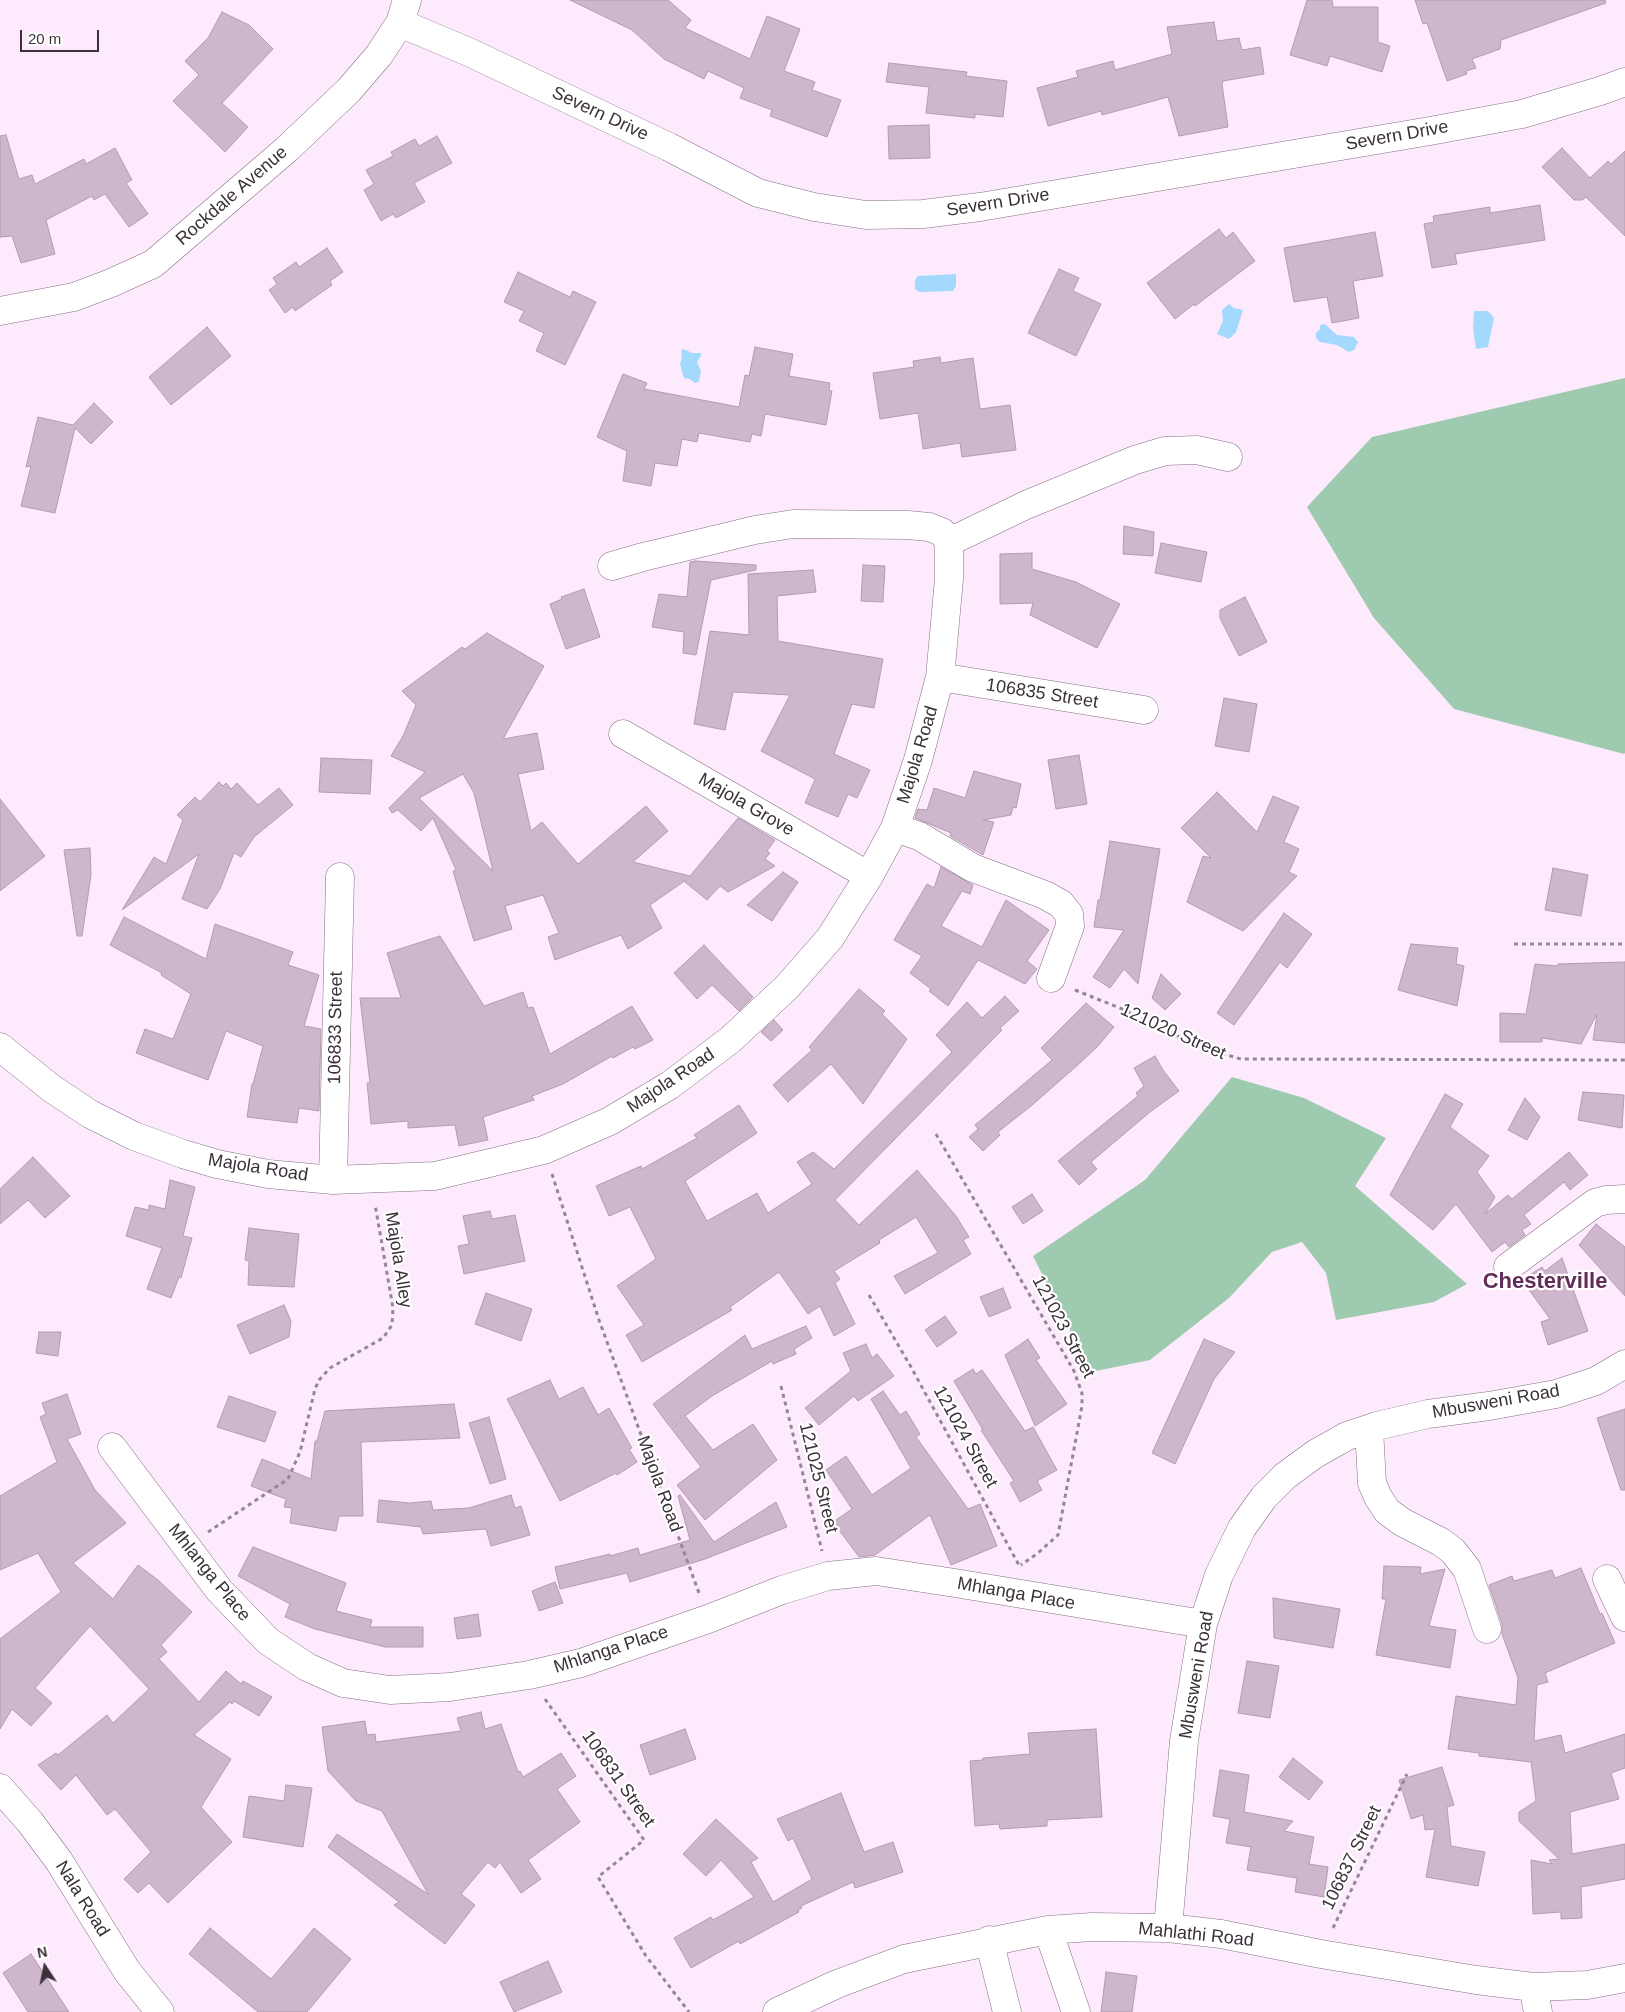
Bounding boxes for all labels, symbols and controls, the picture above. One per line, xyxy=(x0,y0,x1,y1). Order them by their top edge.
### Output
scale bar xyxy=(22,20,101,52)
text: 20 m xyxy=(28,30,61,47)
street label: Severn Drive xyxy=(548,82,652,146)
street label: Severn Drive xyxy=(1344,116,1450,156)
street label: Rockdale Avenue xyxy=(172,142,292,250)
street label: Severn Drive xyxy=(945,184,1051,222)
street label: 106835 Street xyxy=(984,674,1100,714)
street label: Majola Road xyxy=(893,704,943,806)
street label: Majola Grove xyxy=(694,769,798,841)
street label: 106833 Street xyxy=(324,971,348,1085)
street label: 121020 Street xyxy=(1117,999,1229,1065)
street label: Majola Road xyxy=(623,1044,719,1118)
street label: Majola Road xyxy=(206,1149,310,1187)
street label: Majola Alley xyxy=(380,1210,416,1310)
district label: Chesterville xyxy=(1483,1269,1607,1295)
street label: 121023 Street xyxy=(1027,1272,1099,1382)
street label: Mbusweni Road xyxy=(1431,1380,1561,1424)
street label: 121024 Street xyxy=(928,1382,1002,1492)
street label: 121025 Street xyxy=(794,1421,842,1535)
street label: Majola Road xyxy=(632,1433,686,1535)
street label: Mhlanga Place xyxy=(163,1520,255,1626)
street label: Mhlanga Place xyxy=(955,1573,1077,1615)
street label: Mbusweni Road xyxy=(1175,1610,1219,1740)
street label: Mhlanga Place xyxy=(551,1621,671,1679)
street label: 106831 Street xyxy=(577,1726,659,1832)
street label: 106837 Street xyxy=(1318,1802,1386,1914)
street label: Nala Road xyxy=(50,1857,114,1941)
street label: Mahlathi Road xyxy=(1137,1918,1255,1952)
north arrow xyxy=(20,1942,70,1992)
text: N xyxy=(36,1943,49,1961)

